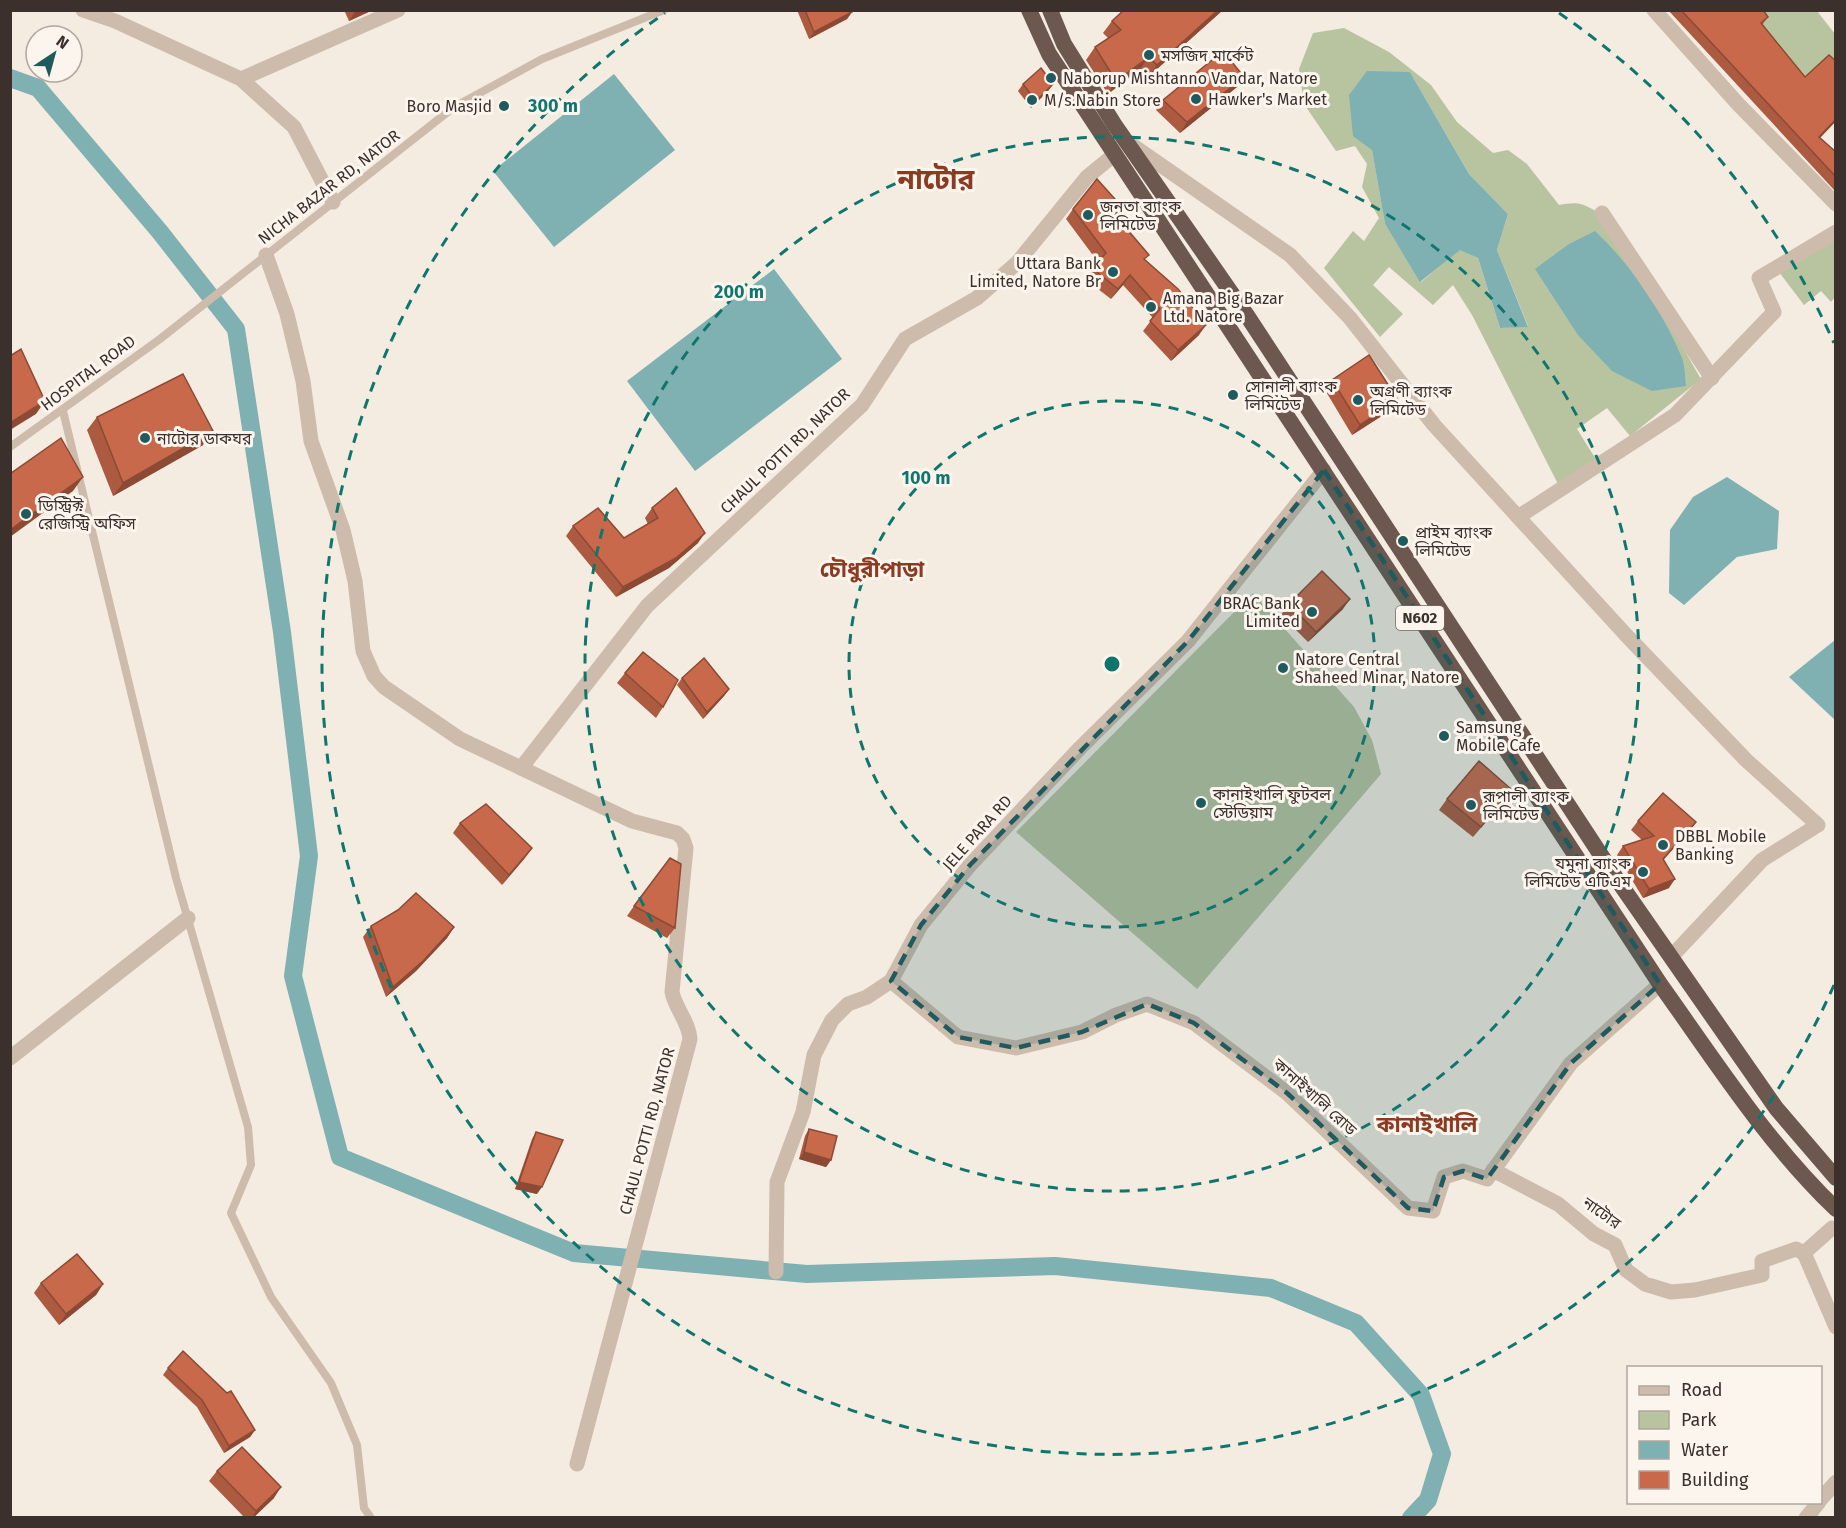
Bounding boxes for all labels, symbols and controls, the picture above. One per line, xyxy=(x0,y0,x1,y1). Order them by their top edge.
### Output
north arrow xyxy=(24,24,84,84)
text: N xyxy=(53,31,72,53)
place label: মসজিদ মার্কেট xyxy=(1160,46,1254,65)
marker: মসজিদ মার্কেট xyxy=(1142,48,1156,62)
place label: Naborup Mishtanno Vandar, Natore xyxy=(1063,69,1318,88)
marker: Naborup Mishtanno Vandar, Natore xyxy=(1044,71,1058,85)
place label: Hawker's Market xyxy=(1208,90,1327,109)
place label: M/s.Nabin Store xyxy=(1044,91,1161,110)
marker: Hawker's Market xyxy=(1189,92,1203,106)
marker: M/s.Nabin Store xyxy=(1025,93,1039,107)
text: 300 m xyxy=(527,95,578,117)
place label: Boro Masjid xyxy=(407,97,492,116)
marker: Boro Masjid xyxy=(497,99,511,113)
street label: NICHA BAZAR RD, NATOR xyxy=(254,126,404,248)
district label: নাটোর xyxy=(897,163,976,196)
place label: জনতা ব্যাংক লিমিটেড xyxy=(1099,197,1182,234)
marker: জনতা ব্যাংক লিমিটেড xyxy=(1081,208,1095,222)
place label: Uttara Bank Limited, Natore Br xyxy=(969,254,1102,291)
marker: Uttara Bank Limited, Natore Br xyxy=(1106,265,1120,279)
text: 200 m xyxy=(714,281,764,303)
place label: Amana Big Bazar Ltd. Natore xyxy=(1163,289,1285,326)
marker: Amana Big Bazar Ltd. Natore xyxy=(1144,300,1158,314)
street label: HOSPITAL ROAD xyxy=(37,331,139,415)
place label: সোনালী ব্যাংক লিমিটেড xyxy=(1244,377,1338,414)
place label: অগ্রণী ব্যাংক লিমিটেড xyxy=(1369,382,1453,419)
street label: CHAUL POTTI RD, NATOR xyxy=(716,384,854,518)
marker: সোনালী ব্যাংক লিমিটেড xyxy=(1226,388,1240,402)
marker: অগ্রণী ব্যাংক লিমিটেড xyxy=(1351,393,1365,407)
place label: নাটোর ডাকঘর xyxy=(156,429,252,448)
marker: নাটোর ডাকঘর xyxy=(138,431,152,445)
text: 100 m xyxy=(902,467,950,489)
place label: ডিস্ট্রিক্ট রেজিস্ট্রি অফিস xyxy=(37,496,137,533)
marker: ডিস্ট্রিক্ট রেজিস্ট্রি অফিস xyxy=(19,507,33,521)
place label: প্রাইম ব্যাংক লিমিটেড xyxy=(1414,523,1493,560)
marker: প্রাইম ব্যাংক লিমিটেড xyxy=(1396,534,1410,548)
district label: চৌধুরীপাড়া xyxy=(820,556,925,583)
place label: BRAC Bank Limited xyxy=(1222,594,1301,631)
marker: BRAC Bank Limited xyxy=(1305,605,1319,619)
road number: N602 xyxy=(1396,606,1444,630)
place label: Natore Central Shaheed Minar, Natore xyxy=(1295,650,1459,687)
centre of rings xyxy=(1102,654,1122,674)
marker: Natore Central Shaheed Minar, Natore xyxy=(1276,661,1290,675)
place label: Samsung Mobile Cafe xyxy=(1456,718,1541,755)
marker: Samsung Mobile Cafe xyxy=(1437,729,1451,743)
place label: কানাইখালি ফুটবল স্টেডিয়াম xyxy=(1212,785,1331,822)
place label: রূপালী ব্যাংক লিমিটেড xyxy=(1482,787,1570,824)
street label: JELE PARA RD xyxy=(938,791,1016,875)
marker: কানাইখালি ফুটবল স্টেডিয়াম xyxy=(1194,796,1208,810)
marker: রূপালী ব্যাংক লিমিটেড xyxy=(1464,798,1478,812)
place label: DBBL Mobile Banking xyxy=(1675,827,1766,864)
marker: DBBL Mobile Banking xyxy=(1656,838,1670,852)
place label: যমুনা ব্যাংক লিমিটেড এটিএম xyxy=(1524,854,1632,891)
marker: যমুনা ব্যাংক লিমিটেড এটিএম xyxy=(1636,865,1650,879)
street label: CHAUL POTTI RD, NATOR xyxy=(616,1045,679,1217)
street label: কানাইখালি রোড xyxy=(1269,1054,1361,1140)
district label: কানাইখালি xyxy=(1376,1111,1478,1138)
street label: নাটোর xyxy=(1578,1193,1625,1233)
legend xyxy=(1627,1366,1822,1504)
text: Road xyxy=(1681,1379,1723,1401)
text: Park xyxy=(1681,1409,1717,1431)
text: Water xyxy=(1681,1439,1728,1461)
text: Building xyxy=(1681,1469,1749,1491)

